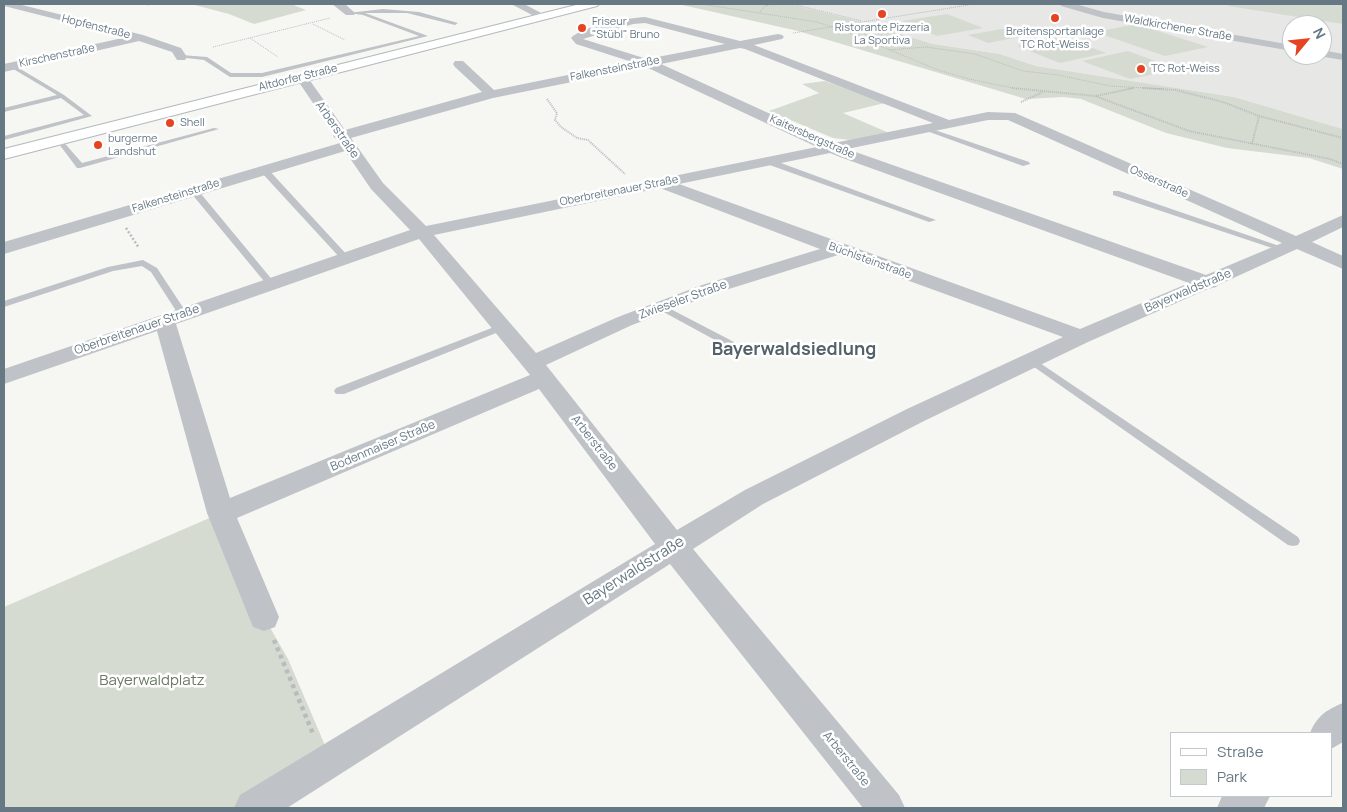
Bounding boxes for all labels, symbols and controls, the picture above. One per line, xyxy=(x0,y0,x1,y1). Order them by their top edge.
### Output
marker: Ristorante Pizzeria La Sportiva xyxy=(876,8,888,20)
street label: Hopfenstraße xyxy=(60,12,132,42)
marker: Breitensportanlage TC Rot-Weiss xyxy=(1049,12,1061,24)
street label: Waldkirchener Straße xyxy=(1123,12,1233,44)
place label: Friseur "Stübl" Bruno xyxy=(592,15,660,41)
north arrow xyxy=(1282,15,1332,65)
place label: Ristorante Pizzeria La Sportiva xyxy=(835,21,929,47)
marker: Friseur "Stübl" Bruno xyxy=(576,22,588,34)
text: N xyxy=(1309,24,1331,42)
place label: Breitensportanlage TC Rot-Weiss xyxy=(1006,25,1104,51)
street label: Kirschenstraße xyxy=(18,42,96,70)
street label: Falkensteinstraße xyxy=(569,54,661,84)
street label: Altdorfer Straße xyxy=(257,62,339,94)
place label: TC Rot-Weiss xyxy=(1151,62,1220,76)
marker: TC Rot-Weiss xyxy=(1135,63,1147,75)
street label: Arberstraße xyxy=(312,99,362,161)
street label: Kaitersbergstraße xyxy=(767,112,857,162)
place label: Shell xyxy=(180,116,205,130)
marker: Shell xyxy=(164,117,176,129)
place label: burgerme Landshut xyxy=(108,132,157,158)
marker: burgerme Landshut xyxy=(92,139,104,151)
street label: Osserstraße xyxy=(1128,163,1190,201)
street label: Oberbreitenauer Straße xyxy=(559,173,679,209)
street label: Falkensteinstraße xyxy=(131,176,221,216)
street label: Büchlsteinstraße xyxy=(827,240,913,282)
street label: Bayerwaldstraße xyxy=(1143,266,1233,316)
street label: Zwieseler Straße xyxy=(637,277,729,323)
street label: Oberbreitenauer Straße xyxy=(73,302,201,358)
district label: Bayerwaldsiedlung xyxy=(712,339,876,361)
street label: Arberstraße xyxy=(568,412,620,474)
street label: Bodenmaiser Straße xyxy=(328,417,438,475)
street label: Bayerwaldstraße xyxy=(580,533,688,609)
park label: Bayerwaldplatz xyxy=(99,672,205,690)
street label: Arberstraße xyxy=(820,729,872,789)
legend xyxy=(1170,732,1332,797)
text: Straße xyxy=(1217,741,1263,762)
text: Park xyxy=(1217,766,1247,787)

